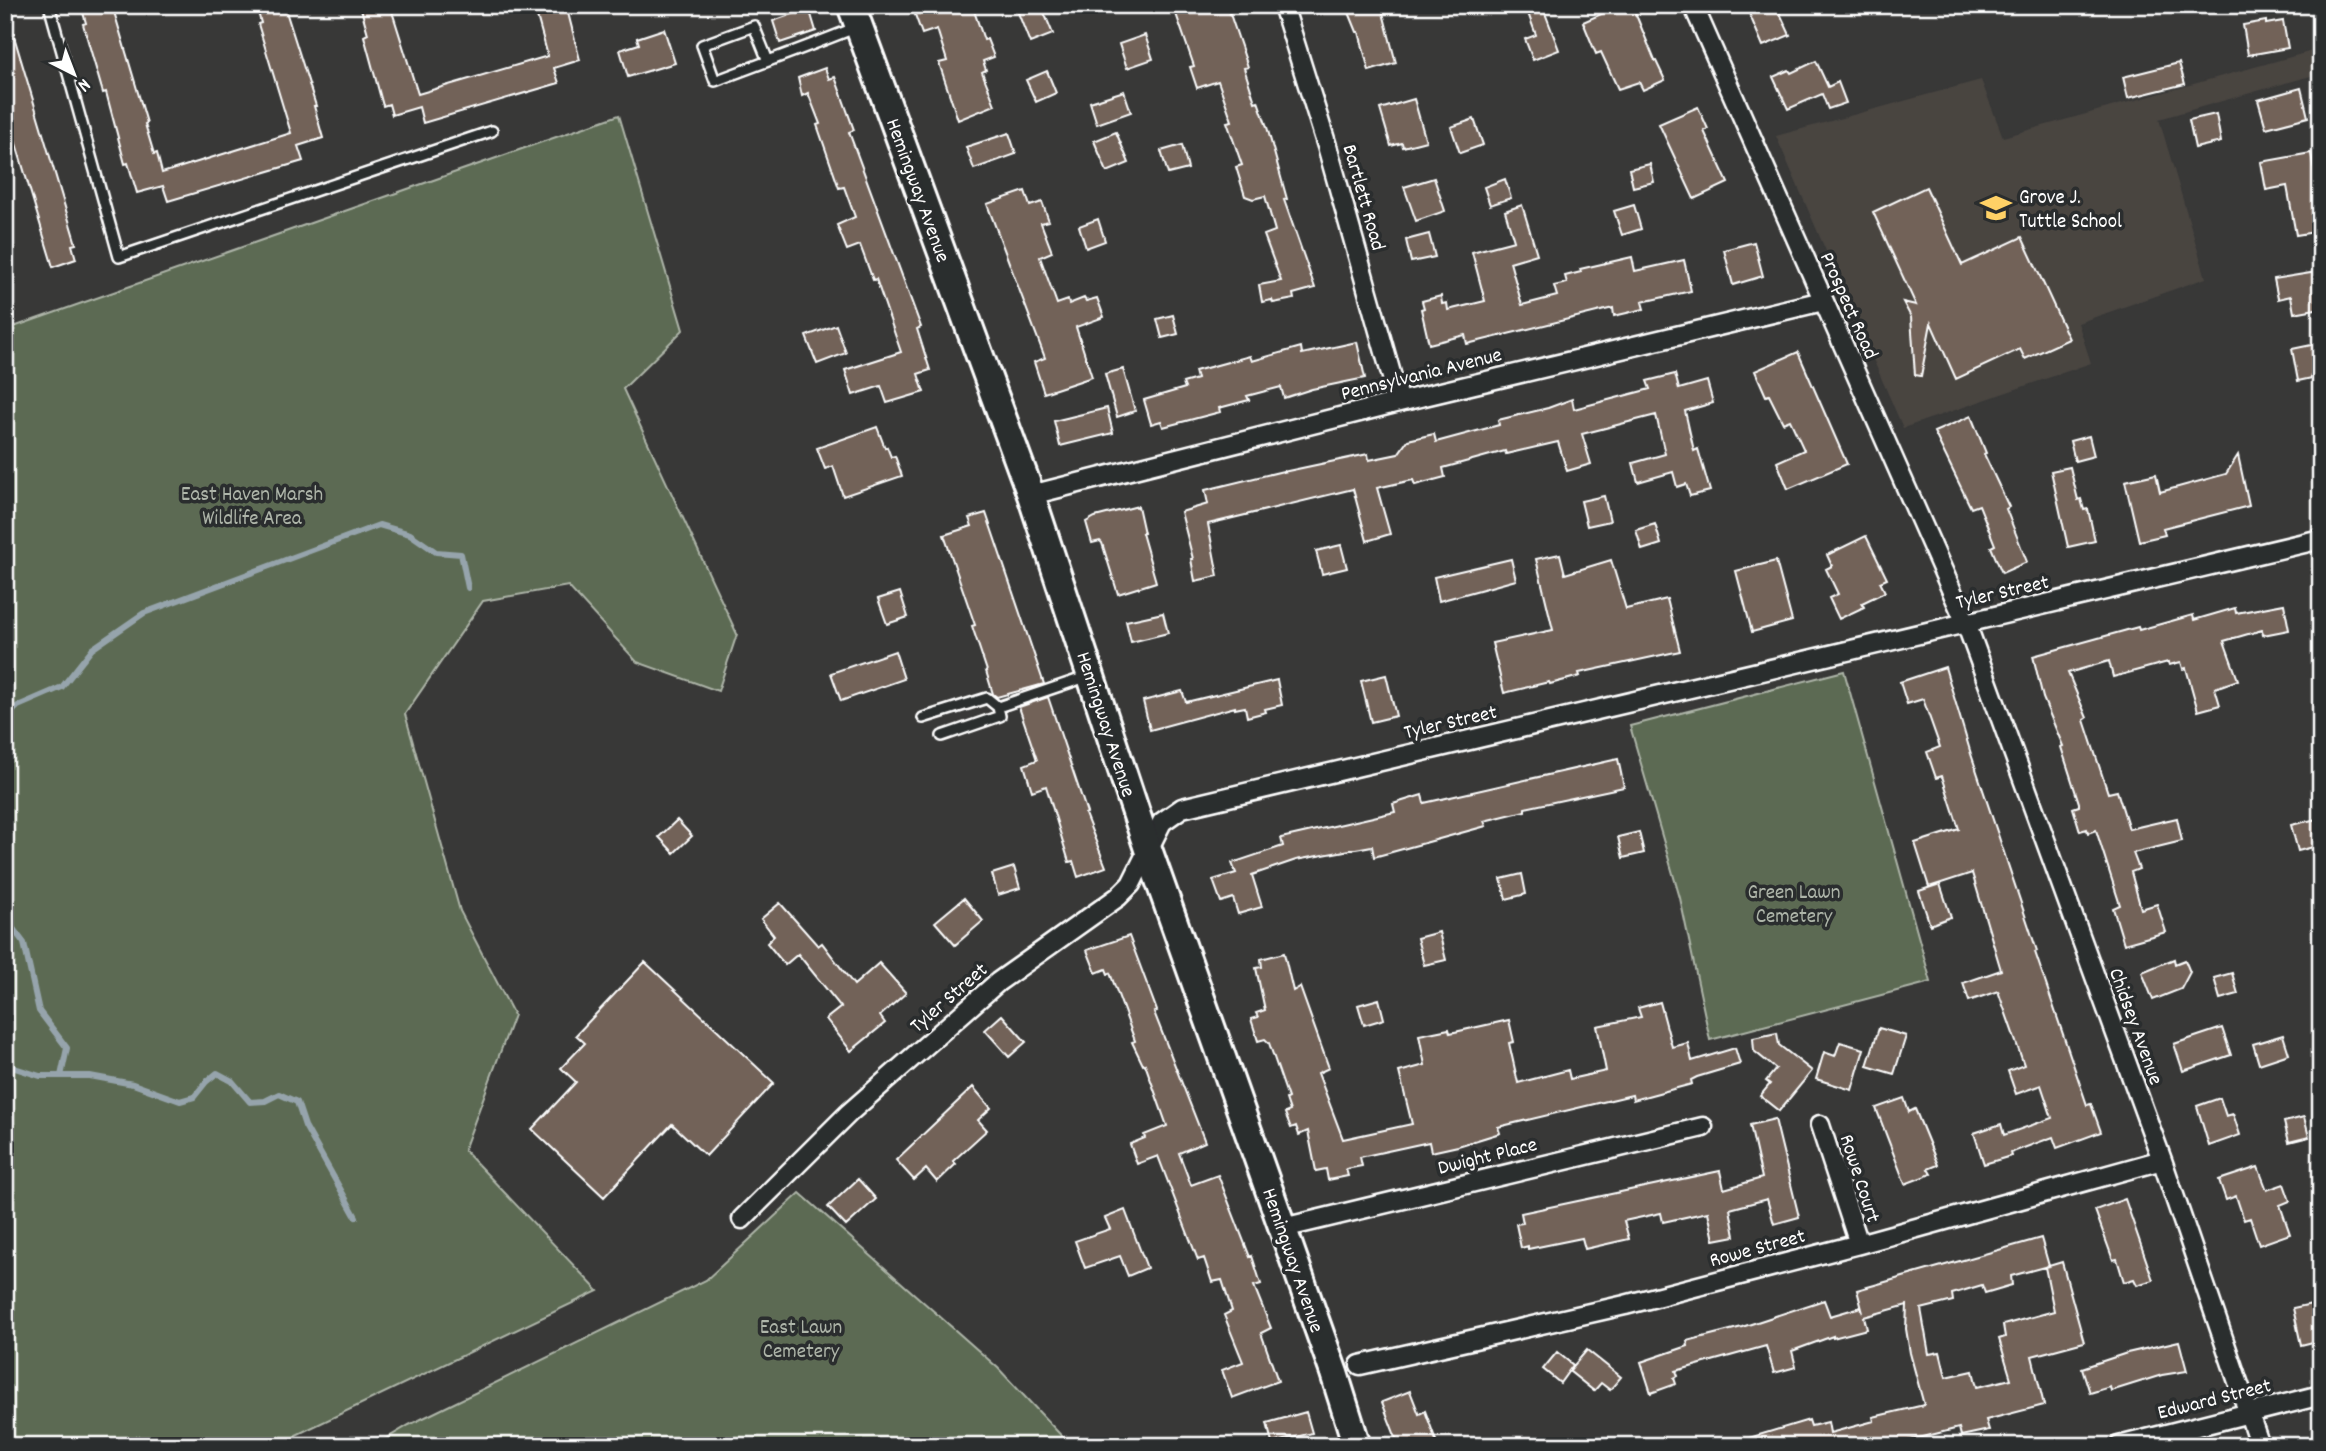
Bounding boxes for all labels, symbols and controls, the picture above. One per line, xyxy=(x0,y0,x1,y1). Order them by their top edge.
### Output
north arrow xyxy=(38,38,108,108)
text: N xyxy=(71,71,96,97)
street label: Hemingway Avenue xyxy=(876,115,956,267)
street label: Bartlett Road xyxy=(1333,141,1392,254)
place label: Grove J. Tuttle School xyxy=(2019,184,2122,238)
school or university icon: Grove J. Tuttle School xyxy=(1979,191,2013,225)
street label: Prospect Road xyxy=(1810,248,1884,365)
street label: Pennsylvania Avenue xyxy=(1338,341,1505,410)
park label: East Haven Marsh Wildlife Area xyxy=(181,481,323,535)
street label: Tyler Street xyxy=(1953,569,2052,619)
street label: Hemingway Avenue xyxy=(1067,648,1142,802)
street label: Tyler Street xyxy=(1401,699,1500,749)
park label: Green Lawn Cemetery xyxy=(1747,879,1841,933)
street label: Tyler Street xyxy=(904,957,996,1042)
street label: Chidsey Avenue xyxy=(2099,964,2169,1090)
street label: Dwight Place xyxy=(1435,1131,1541,1185)
street label: Rowe Court xyxy=(1830,1131,1887,1227)
street label: Hemingway Avenue xyxy=(1252,1185,1330,1337)
street label: Rowe Street xyxy=(1706,1223,1809,1277)
park label: East Lawn Cemetery xyxy=(760,1314,842,1368)
street label: Edward Street xyxy=(2155,1372,2275,1430)

